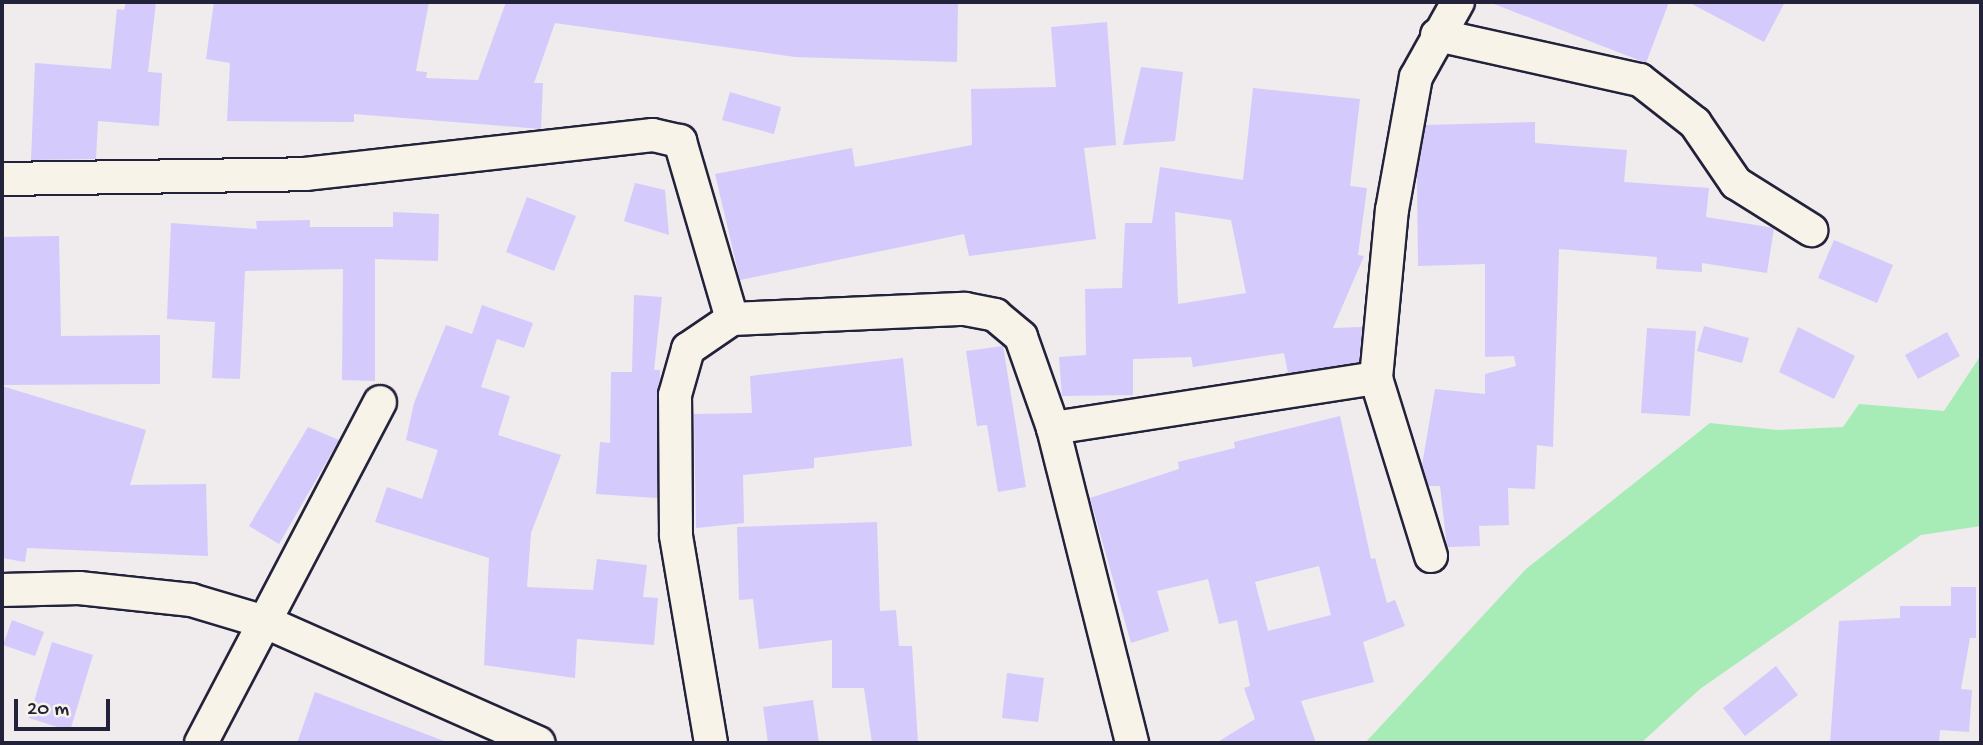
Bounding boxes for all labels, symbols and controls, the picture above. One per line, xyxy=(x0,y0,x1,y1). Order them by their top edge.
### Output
scale bar xyxy=(18,686,114,730)
text: 20 m xyxy=(27,698,69,723)

